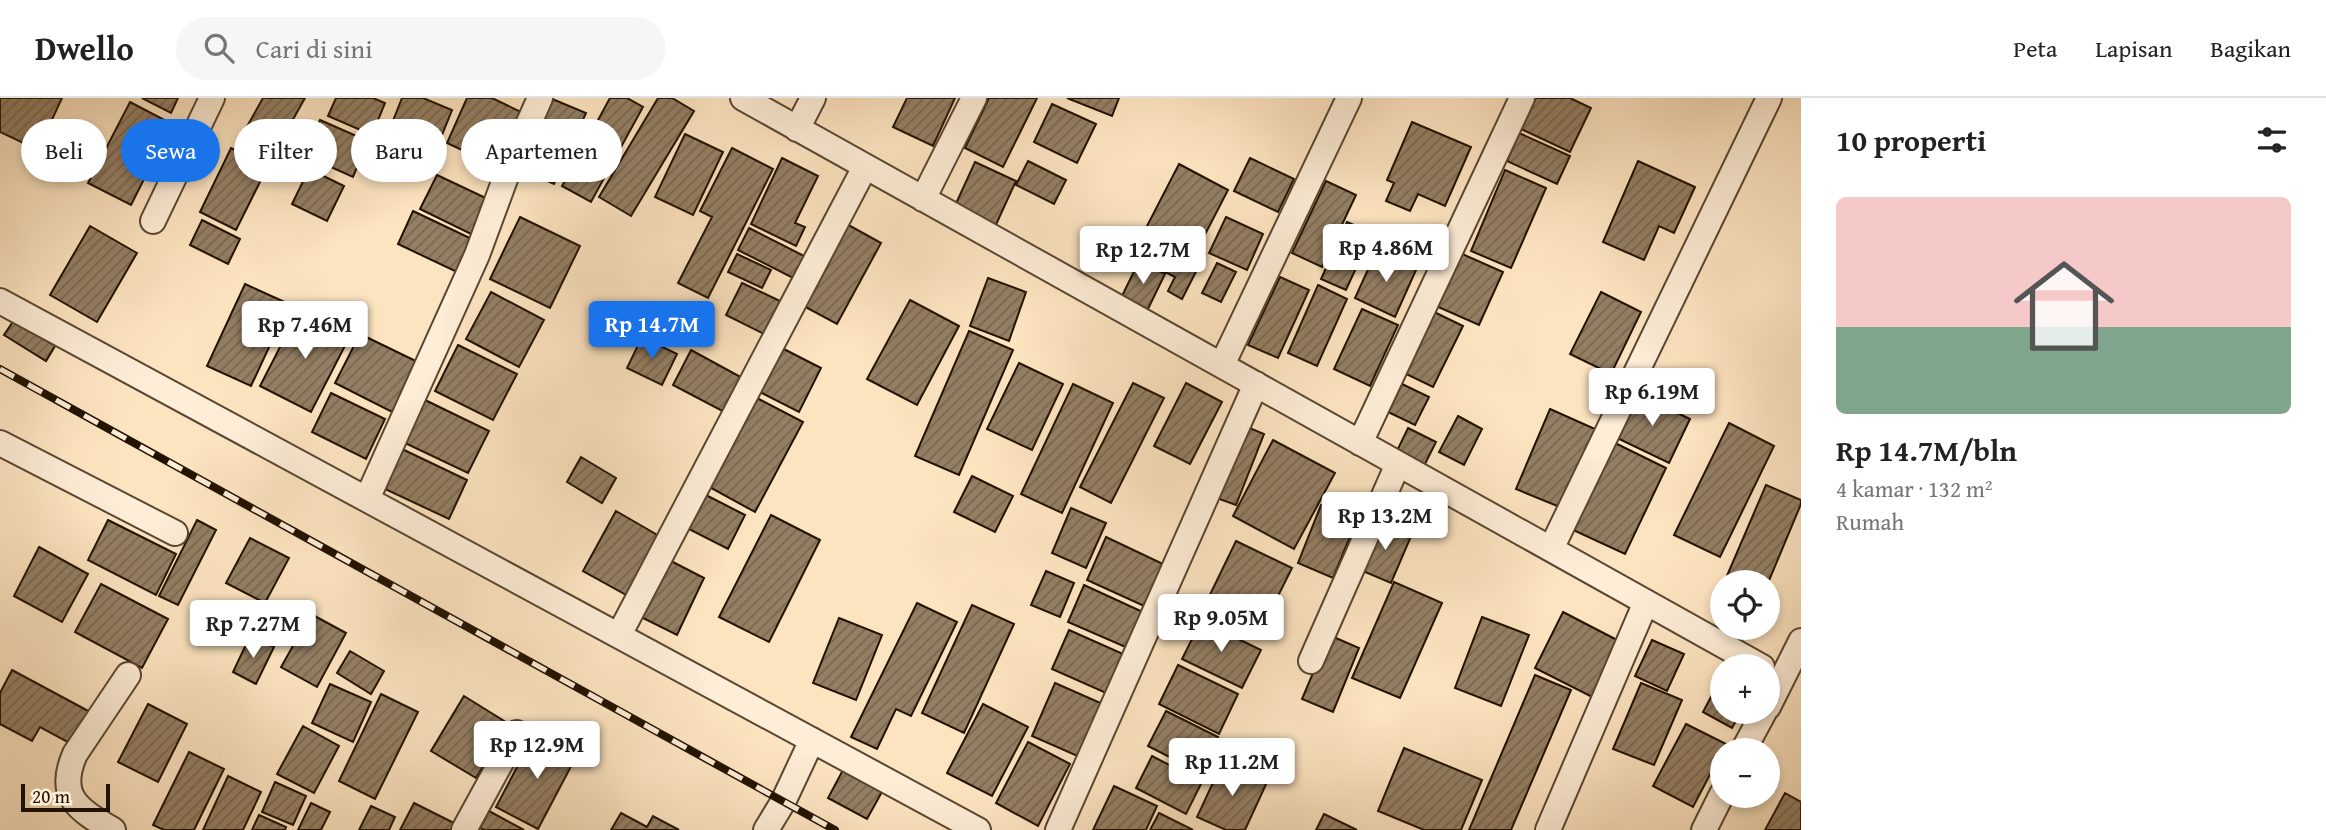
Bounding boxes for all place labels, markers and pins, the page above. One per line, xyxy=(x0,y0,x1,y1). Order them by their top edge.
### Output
pin: Rp 4.86M xyxy=(1314,225,1458,284)
pin: Rp 12.7M xyxy=(1071,226,1215,286)
pin: Rp 7.46M xyxy=(233,302,377,361)
pin: Rp 14.7M xyxy=(580,302,724,361)
pin: Rp 6.19M xyxy=(1580,368,1724,428)
pin: Rp 13.2M xyxy=(1313,492,1457,552)
pin: Rp 9.05M xyxy=(1149,594,1293,654)
pin: Rp 7.27M xyxy=(181,601,325,660)
pin: Rp 12.9M xyxy=(465,722,609,781)
pin: Rp 11.2M xyxy=(1160,738,1304,798)

